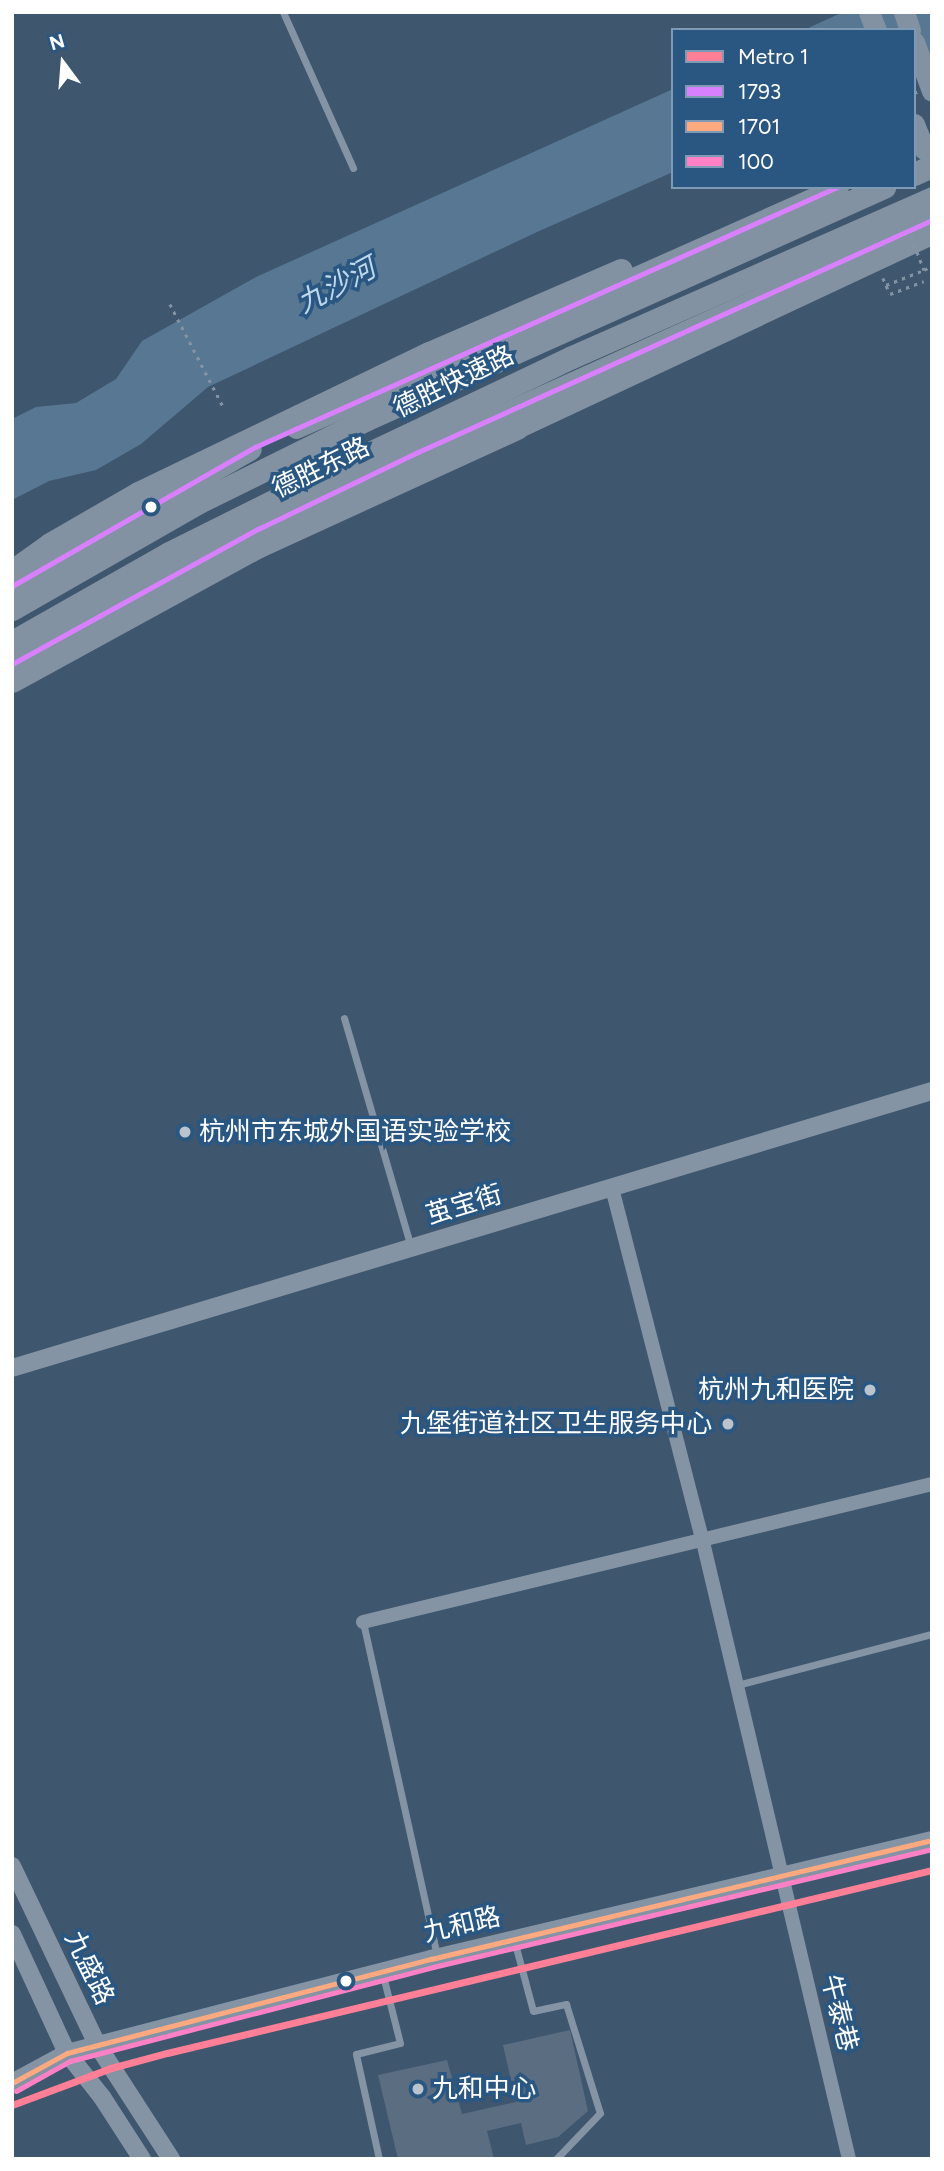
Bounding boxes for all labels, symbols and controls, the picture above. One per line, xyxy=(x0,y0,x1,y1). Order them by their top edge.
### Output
north arrow xyxy=(28,28,98,98)
legend xyxy=(671,28,916,189)
text: N xyxy=(47,29,67,55)
text: Metro 1 xyxy=(738,44,808,69)
text: 1793 xyxy=(738,79,781,104)
text: 1701 xyxy=(738,114,780,139)
text: 100 xyxy=(738,149,774,174)
water label: 九沙河 xyxy=(291,250,381,320)
street label: 德胜快速路 xyxy=(389,339,519,425)
street label: 德胜东路 xyxy=(267,431,375,505)
unlabelled marker xyxy=(144,500,158,514)
place label: 杭州市东城外国语实验学校 xyxy=(199,1116,511,1148)
marker: 杭州市东城外国语实验学校 xyxy=(177,1124,193,1140)
street label: 茧宝街 xyxy=(422,1179,506,1231)
place label: 杭州九和医院 xyxy=(698,1374,854,1406)
marker: 杭州九和医院 xyxy=(860,1380,880,1400)
place label: 九堡街道社区卫生服务中心 xyxy=(400,1408,712,1440)
marker: 九堡街道社区卫生服务中心 xyxy=(718,1414,738,1434)
street label: 九和路 xyxy=(420,1901,504,1949)
street label: 九盛路 xyxy=(58,1926,120,2010)
street label: 牛泰巷 xyxy=(814,1971,864,2055)
unlabelled marker xyxy=(339,1974,353,1988)
place label: 九和中心 xyxy=(432,2073,536,2105)
marker: 九和中心 xyxy=(410,2081,426,2097)

